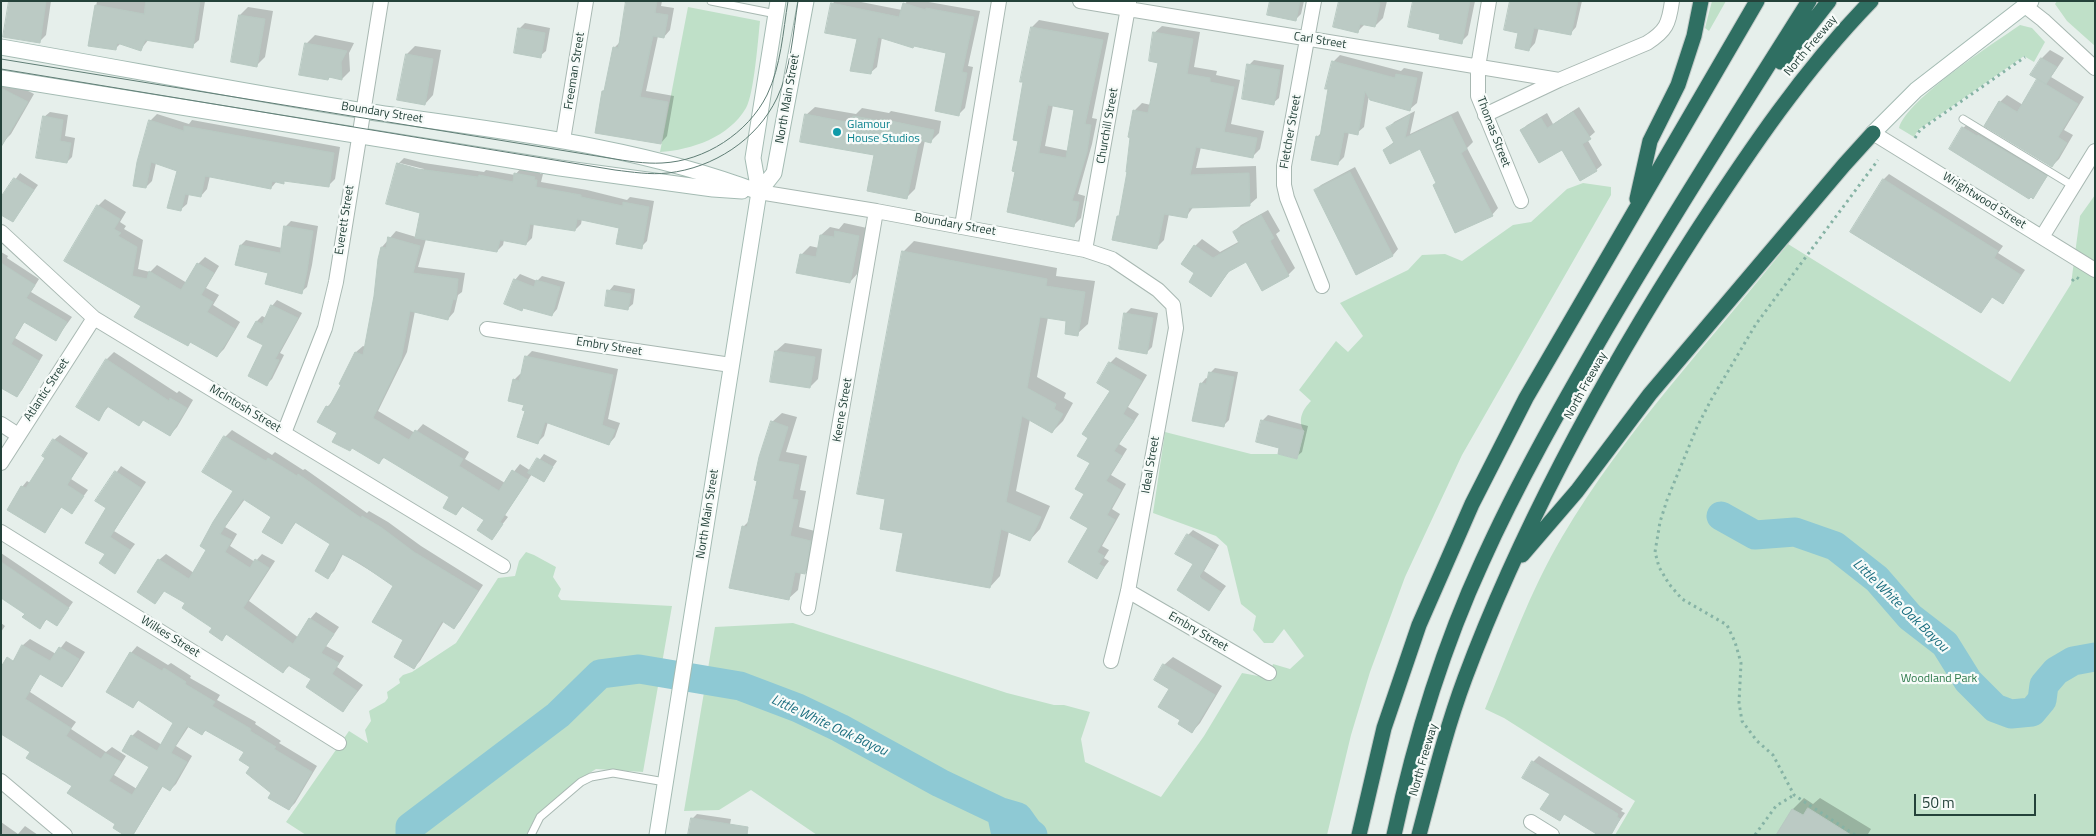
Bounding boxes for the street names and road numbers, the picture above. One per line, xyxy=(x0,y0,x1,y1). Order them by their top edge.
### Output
street label: North Freeway xyxy=(1781,13,1841,79)
street label: Carl Street xyxy=(1293,30,1347,52)
street label: Freeman Street xyxy=(562,31,588,111)
street label: North Main Street xyxy=(773,53,803,145)
street label: Churchill Street xyxy=(1094,87,1122,165)
street label: Fletcher Street xyxy=(1277,94,1305,170)
street label: Thomas Street xyxy=(1473,95,1513,169)
street label: Boundary Street xyxy=(340,99,424,127)
street label: Wrightwood Street xyxy=(1940,170,2028,232)
street label: Everett Street xyxy=(332,184,358,256)
street label: Boundary Street xyxy=(913,211,997,239)
street label: Embry Street xyxy=(575,335,643,359)
street label: North Freeway xyxy=(1562,350,1610,422)
street label: Atlantic Street xyxy=(21,356,73,424)
street label: Keene Street xyxy=(830,377,856,443)
street label: McIntosh Street xyxy=(207,382,283,436)
street label: Ideal Street xyxy=(1139,435,1163,495)
street label: North Main Street xyxy=(694,468,722,560)
street label: Embry Street xyxy=(1166,609,1230,655)
street label: Wilkes Street xyxy=(138,613,202,661)
street label: North Freeway xyxy=(1407,722,1441,798)

